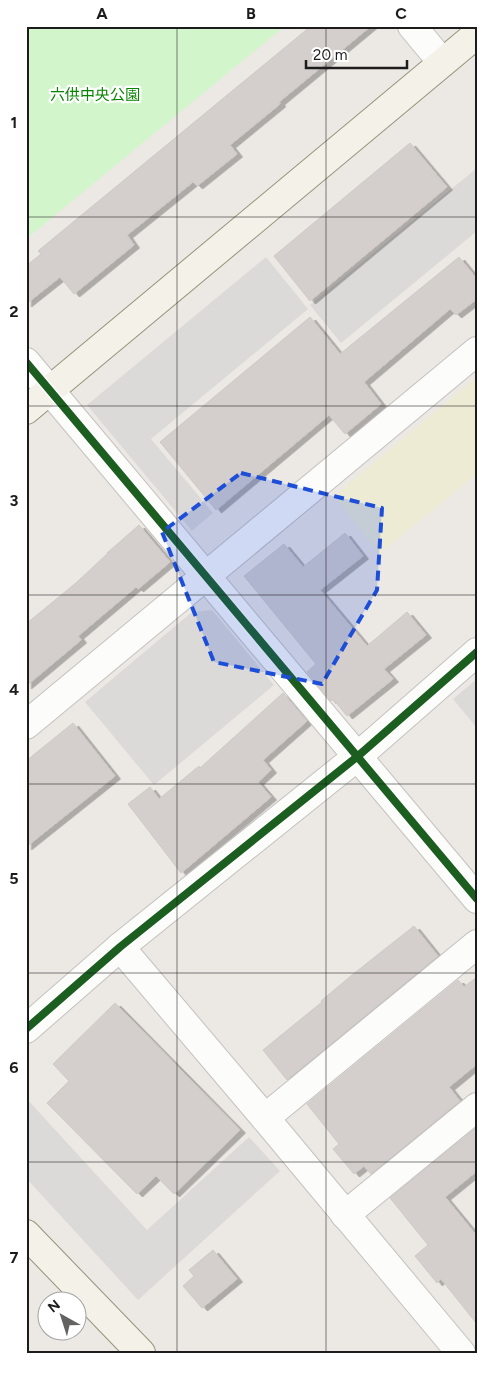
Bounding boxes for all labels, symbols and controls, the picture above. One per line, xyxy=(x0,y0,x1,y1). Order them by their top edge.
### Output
text: A xyxy=(96,4,108,23)
text: B xyxy=(246,4,256,23)
text: C xyxy=(395,4,407,23)
scale bar xyxy=(306,38,407,70)
text: 20 m xyxy=(313,46,347,64)
park label: 六供中央公園 xyxy=(50,86,140,104)
text: 1 xyxy=(11,113,17,132)
text: 2 xyxy=(9,302,19,321)
text: 3 xyxy=(10,491,19,510)
text: 4 xyxy=(9,680,19,699)
text: 5 xyxy=(9,869,19,888)
text: 6 xyxy=(9,1058,19,1077)
text: 7 xyxy=(10,1248,19,1267)
north arrow xyxy=(38,1292,88,1342)
text: N xyxy=(45,1296,64,1316)

